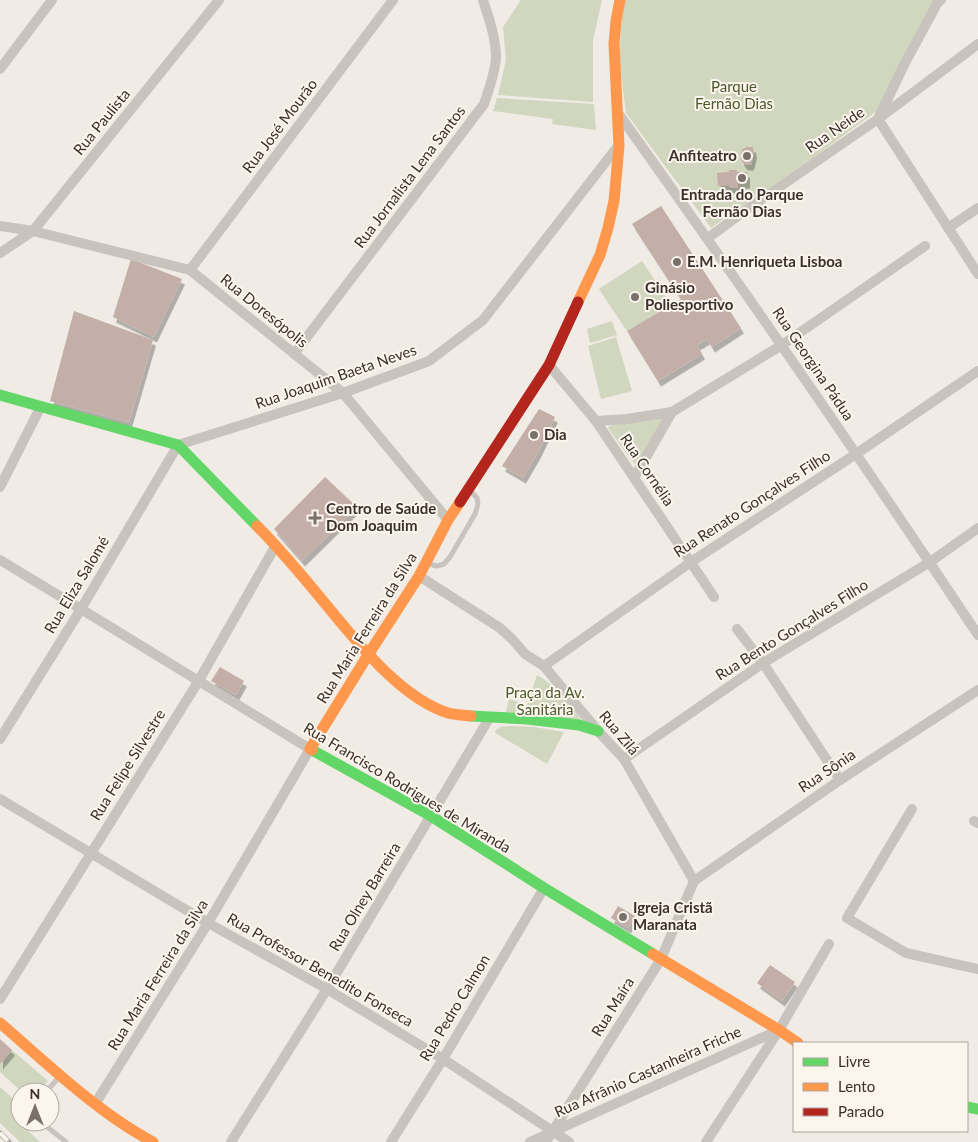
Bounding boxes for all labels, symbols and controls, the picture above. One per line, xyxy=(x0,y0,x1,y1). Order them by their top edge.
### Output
street label: Rua José Mourão xyxy=(238,75,320,176)
park label: Parque Fernão Dias xyxy=(695,77,773,112)
street label: Rua Paulista xyxy=(69,85,133,158)
street label: Rua Jornalista Lena Santos xyxy=(350,102,469,251)
street label: Rua Neide xyxy=(801,102,867,156)
place label: Anfiteatro xyxy=(668,146,737,164)
marker: Anfiteatro xyxy=(741,150,753,162)
marker: Entrada do Parque Fernão Dias xyxy=(736,172,748,184)
place label: Entrada do Parque Fernão Dias xyxy=(680,185,804,220)
place label: E.M. Henriqueta Lisboa xyxy=(687,252,842,270)
marker: E.M. Henriqueta Lisboa xyxy=(671,256,683,268)
street label: Rua Doresópolis xyxy=(217,270,312,351)
place label: Ginásio Poliesportivo xyxy=(645,278,734,313)
marker: Ginásio Poliesportivo xyxy=(629,291,641,303)
street label: Rua Georgina Pádua xyxy=(769,303,858,424)
street label: Rua Joaquim Baeta Neves xyxy=(253,340,419,412)
place label: Dia xyxy=(544,425,567,443)
marker: Dia xyxy=(528,429,540,441)
street label: Rua Cornélia xyxy=(617,430,679,509)
street label: Rua Renato Gonçalves Filho xyxy=(670,446,833,561)
place label: Centro de Saúde Dom Joaquim xyxy=(326,499,436,534)
marker: Centro de Saúde Dom Joaquim xyxy=(308,511,322,525)
street label: Rua Eliza Salomé xyxy=(40,532,112,636)
street label: Rua Maria Ferreira da Silva xyxy=(312,549,420,706)
street label: Rua Bento Gonçalves Filho xyxy=(712,575,871,684)
park label: Praça da Av. Sanitária xyxy=(505,683,585,718)
street label: Rua Felipe Silvestre xyxy=(86,706,169,823)
street label: Rua Zilá xyxy=(596,707,643,758)
street label: Rua Francisco Rodrigues de Miranda xyxy=(301,718,514,856)
street label: Rua Sônia xyxy=(795,745,858,796)
street label: Rua Olney Barreira xyxy=(325,839,404,954)
street label: Rua Maria Ferreira da Silva xyxy=(103,896,211,1053)
place label: Igreja Cristã Maranata xyxy=(633,898,713,933)
street label: Rua Professor Benedito Fonseca xyxy=(224,908,417,1030)
marker: Igreja Cristã Maranata xyxy=(617,911,629,923)
street label: Rua Pedro Calmon xyxy=(415,951,493,1064)
street label: Rua Maíra xyxy=(587,974,637,1039)
street label: Rua Afrânio Castanheira Friche xyxy=(551,1022,744,1120)
legend xyxy=(793,1042,968,1132)
text: Livre xyxy=(838,1052,870,1070)
text: Lento xyxy=(838,1077,875,1095)
north arrow xyxy=(10,1082,60,1132)
text: N xyxy=(30,1085,40,1102)
text: Parado xyxy=(838,1102,884,1120)

